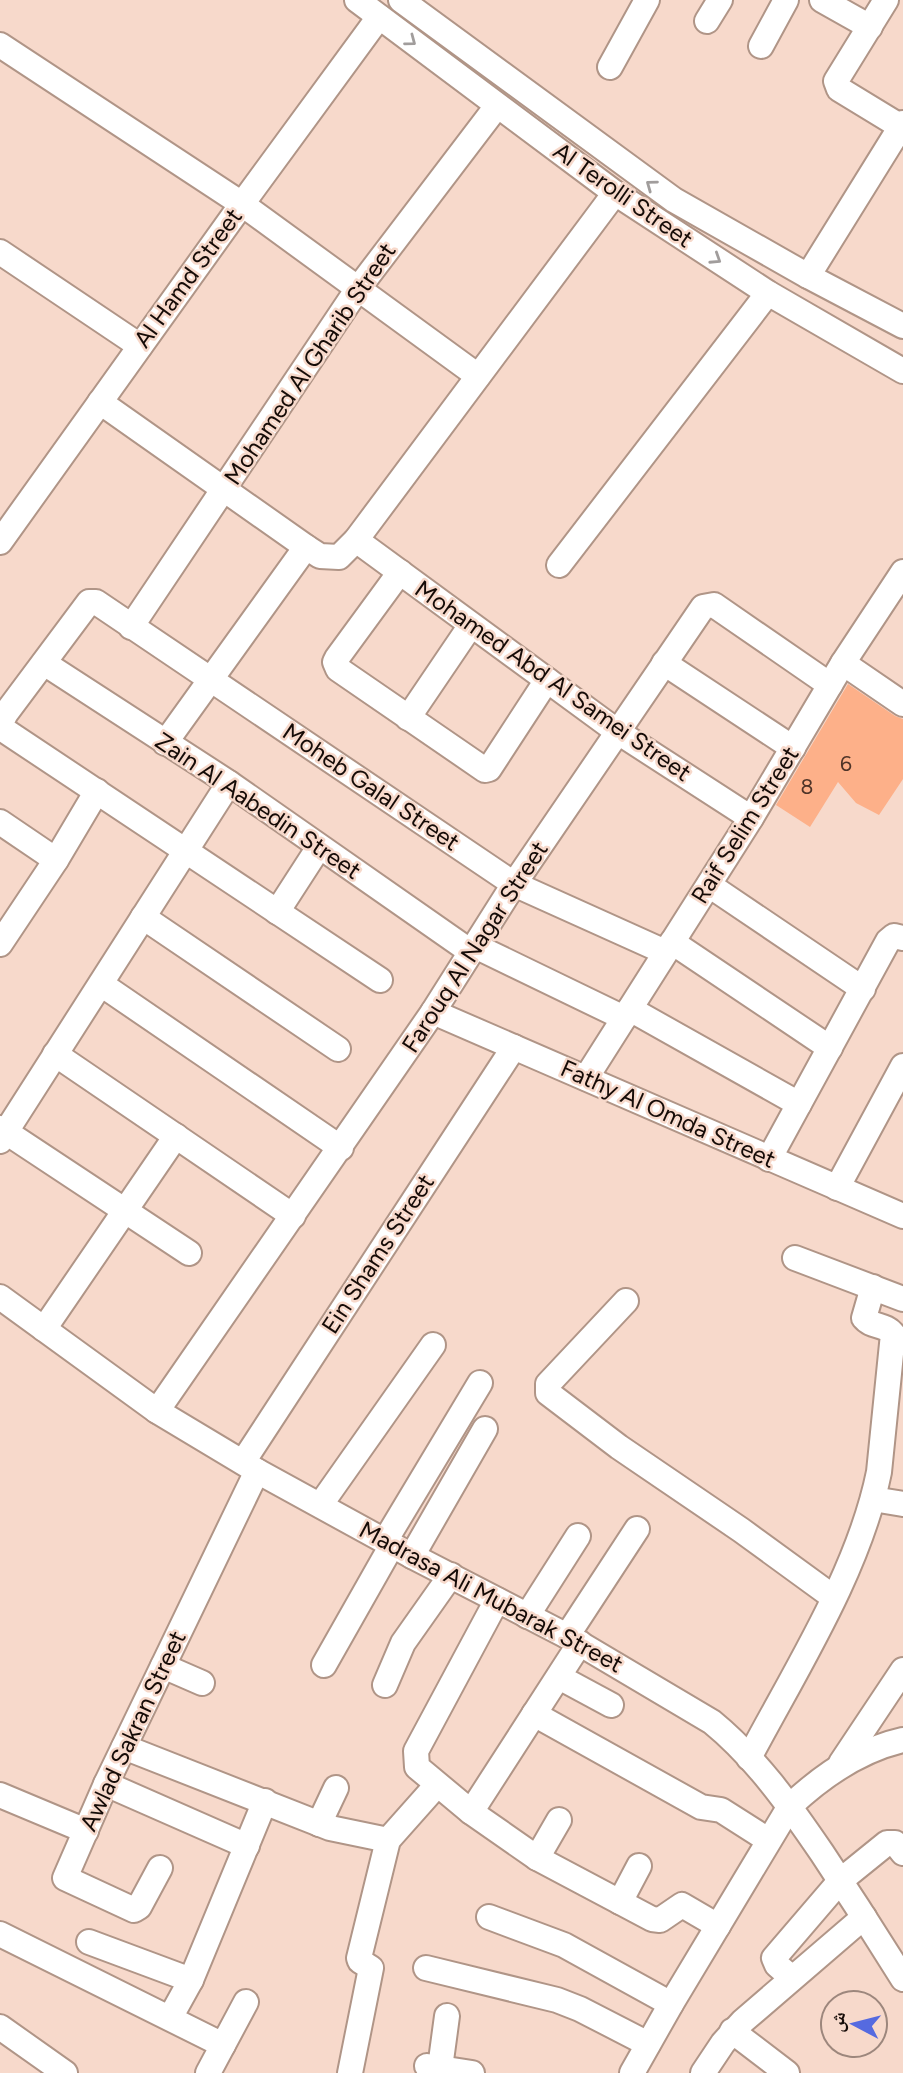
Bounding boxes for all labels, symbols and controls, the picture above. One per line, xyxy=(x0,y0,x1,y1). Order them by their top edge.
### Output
one-way arrow xyxy=(403,33,416,45)
street label: Al Terolli Street xyxy=(548,136,699,253)
one-way arrow xyxy=(647,180,659,193)
street label: Al Hamd Street xyxy=(127,202,248,353)
street label: Mohamed Al Gharib Street xyxy=(218,237,401,490)
one-way arrow xyxy=(708,250,721,263)
street label: Mohamed Abd Al Samei Street xyxy=(410,574,697,787)
street label: Moheb Galal Street xyxy=(277,717,465,857)
street label: Zain Al Aabedin Street xyxy=(150,726,367,885)
street label: Raif Selim Street xyxy=(685,741,805,909)
house number: 6 xyxy=(840,751,852,776)
house number: 8 xyxy=(801,774,813,799)
street label: Farouq Al Nagar Street xyxy=(395,836,554,1058)
street label: Fathy Al Omda Street xyxy=(556,1053,780,1174)
street label: Ein Shams Street xyxy=(315,1169,440,1339)
street label: Madrasa Ali Mubarak Street xyxy=(354,1515,628,1678)
street label: Awlad Sakran Street xyxy=(73,1626,192,1836)
north arrow xyxy=(819,1989,889,2059)
text: ش xyxy=(825,2011,850,2033)

